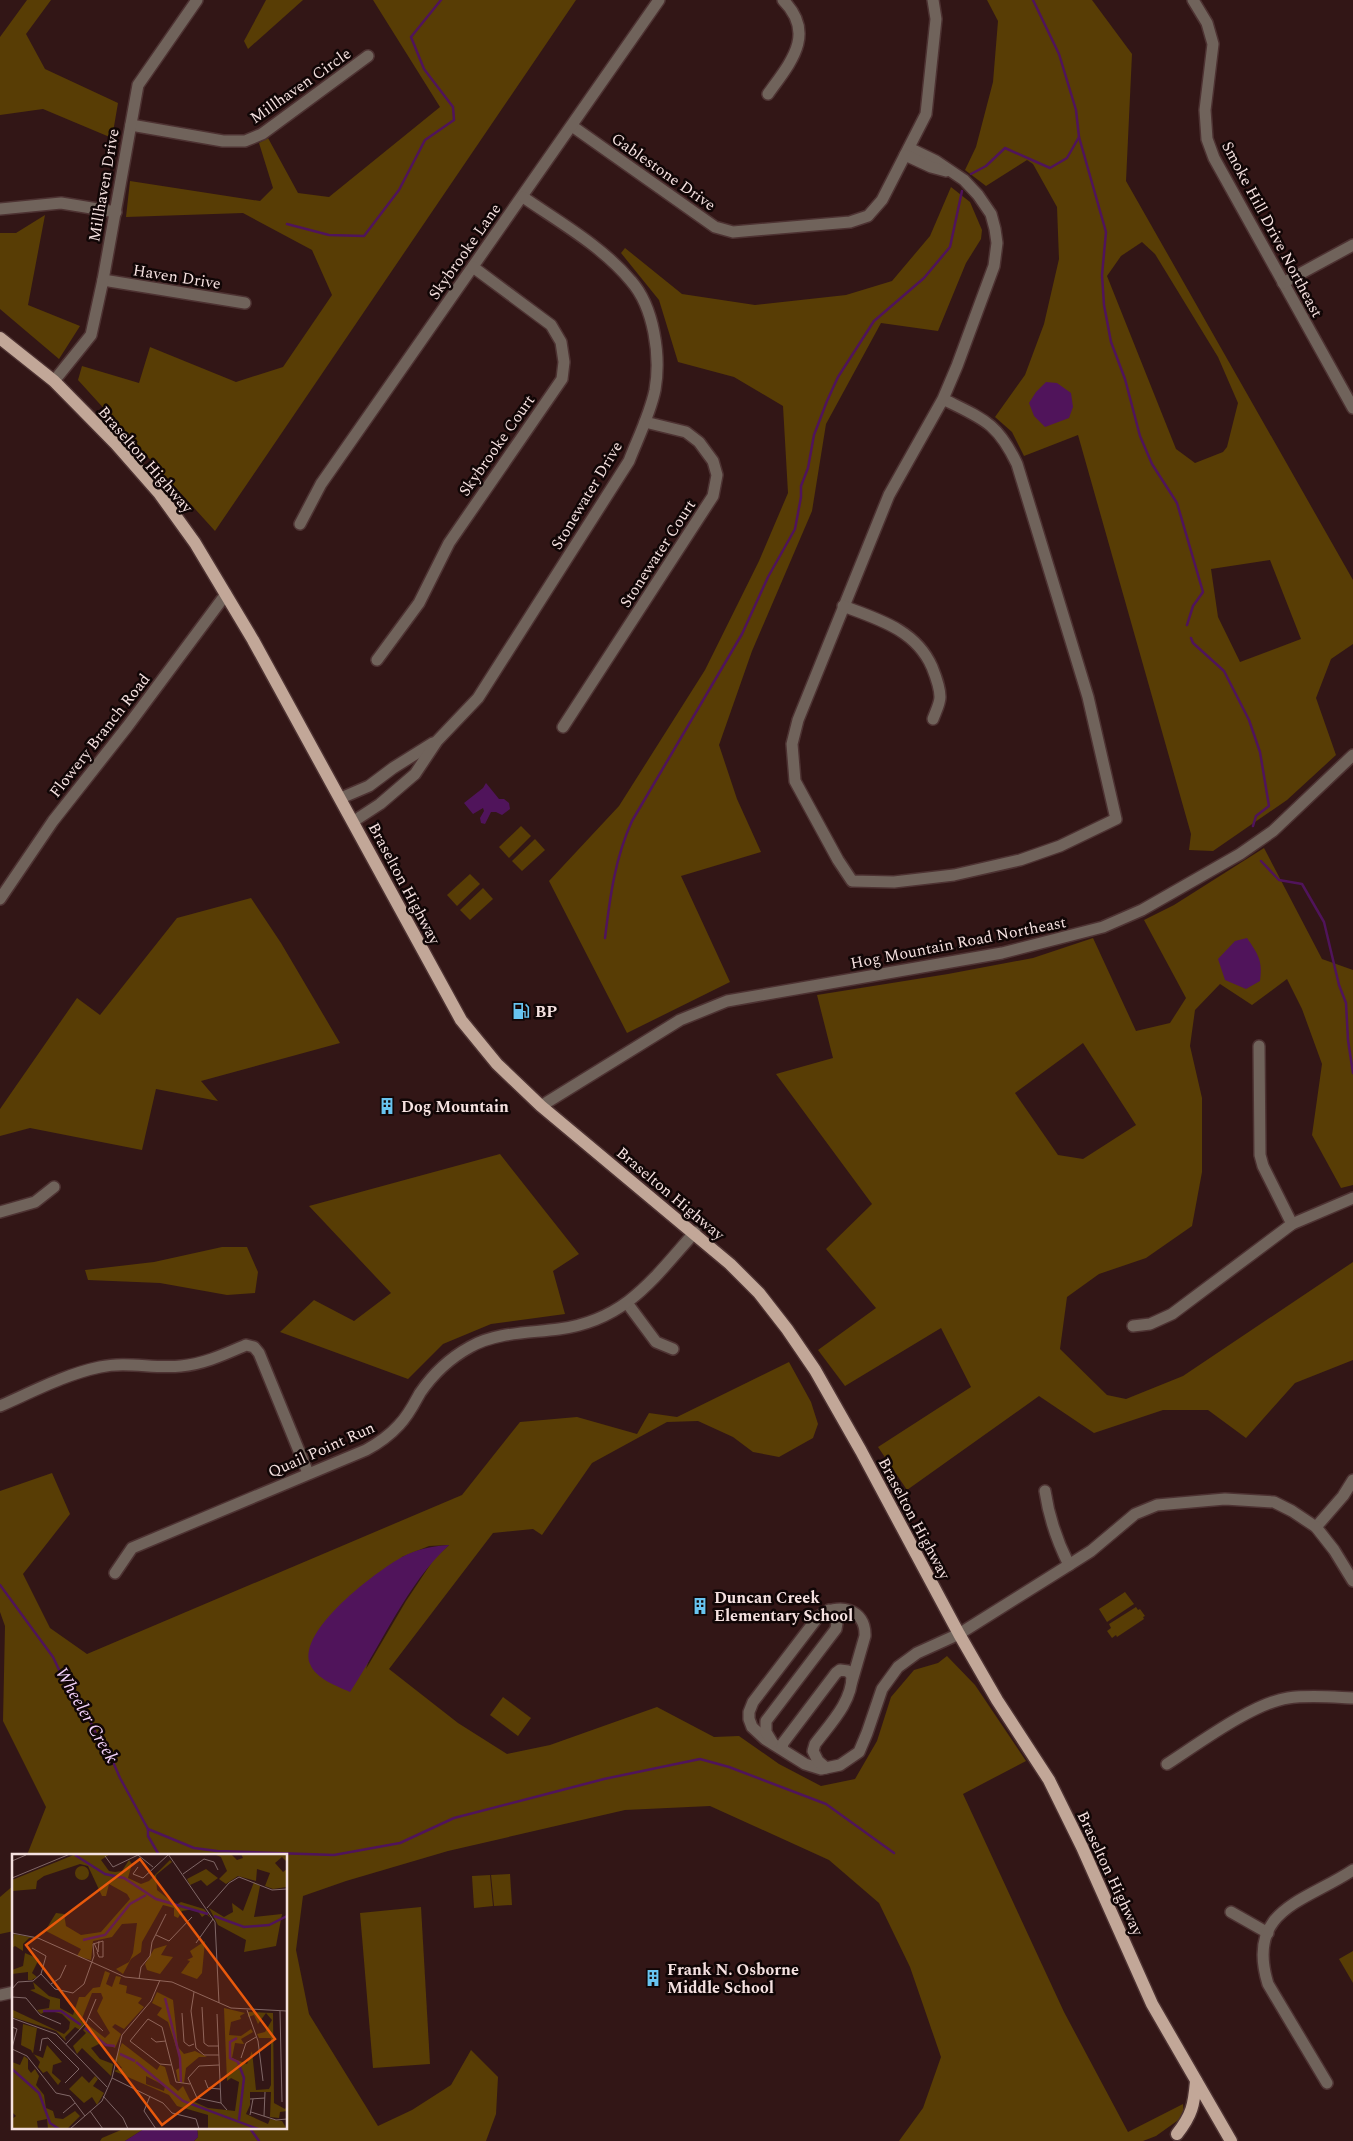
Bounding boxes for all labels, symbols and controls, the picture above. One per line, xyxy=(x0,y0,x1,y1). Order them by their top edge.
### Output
street label: Millhaven Circle xyxy=(245,42,356,130)
street label: Millhaven Drive xyxy=(82,127,126,244)
street label: Gablestone Drive xyxy=(606,127,721,217)
street label: Smoke Hill Drive Northeast xyxy=(1215,137,1329,322)
street label: Skybrooke Lane xyxy=(423,198,507,305)
street label: Haven Drive xyxy=(131,258,223,296)
street label: Skybrooke Court xyxy=(453,390,541,501)
street label: Braselton Highway xyxy=(92,401,199,519)
street label: Stonewater Drive xyxy=(545,437,629,554)
street label: Stonewater Court xyxy=(614,494,702,612)
street label: Flowery Branch Road xyxy=(44,668,156,803)
street label: Braselton Highway xyxy=(362,818,447,950)
street label: Hog Mountain Road Northeast xyxy=(848,910,1068,976)
place label: BP xyxy=(535,1000,557,1024)
fuel station icon: BP xyxy=(511,1001,531,1021)
place label: Dog Mountain xyxy=(401,1095,509,1119)
building icon: Dog Mountain xyxy=(377,1096,397,1116)
street label: Braselton Highway xyxy=(611,1141,731,1247)
street label: Quail Point Run xyxy=(264,1416,379,1484)
street label: Braselton Highway xyxy=(872,1453,957,1585)
place label: Duncan Creek Elementary School xyxy=(714,1586,853,1628)
building icon: Duncan Creek Elementary School xyxy=(690,1596,710,1616)
water label: Wheeler Creek xyxy=(48,1662,125,1769)
street label: Braselton Highway xyxy=(1071,1807,1150,1941)
inset map xyxy=(12,1854,288,2128)
place label: Frank N. Osborne Middle School xyxy=(667,1958,799,2000)
building icon: Frank N. Osborne Middle School xyxy=(643,1968,663,1988)

